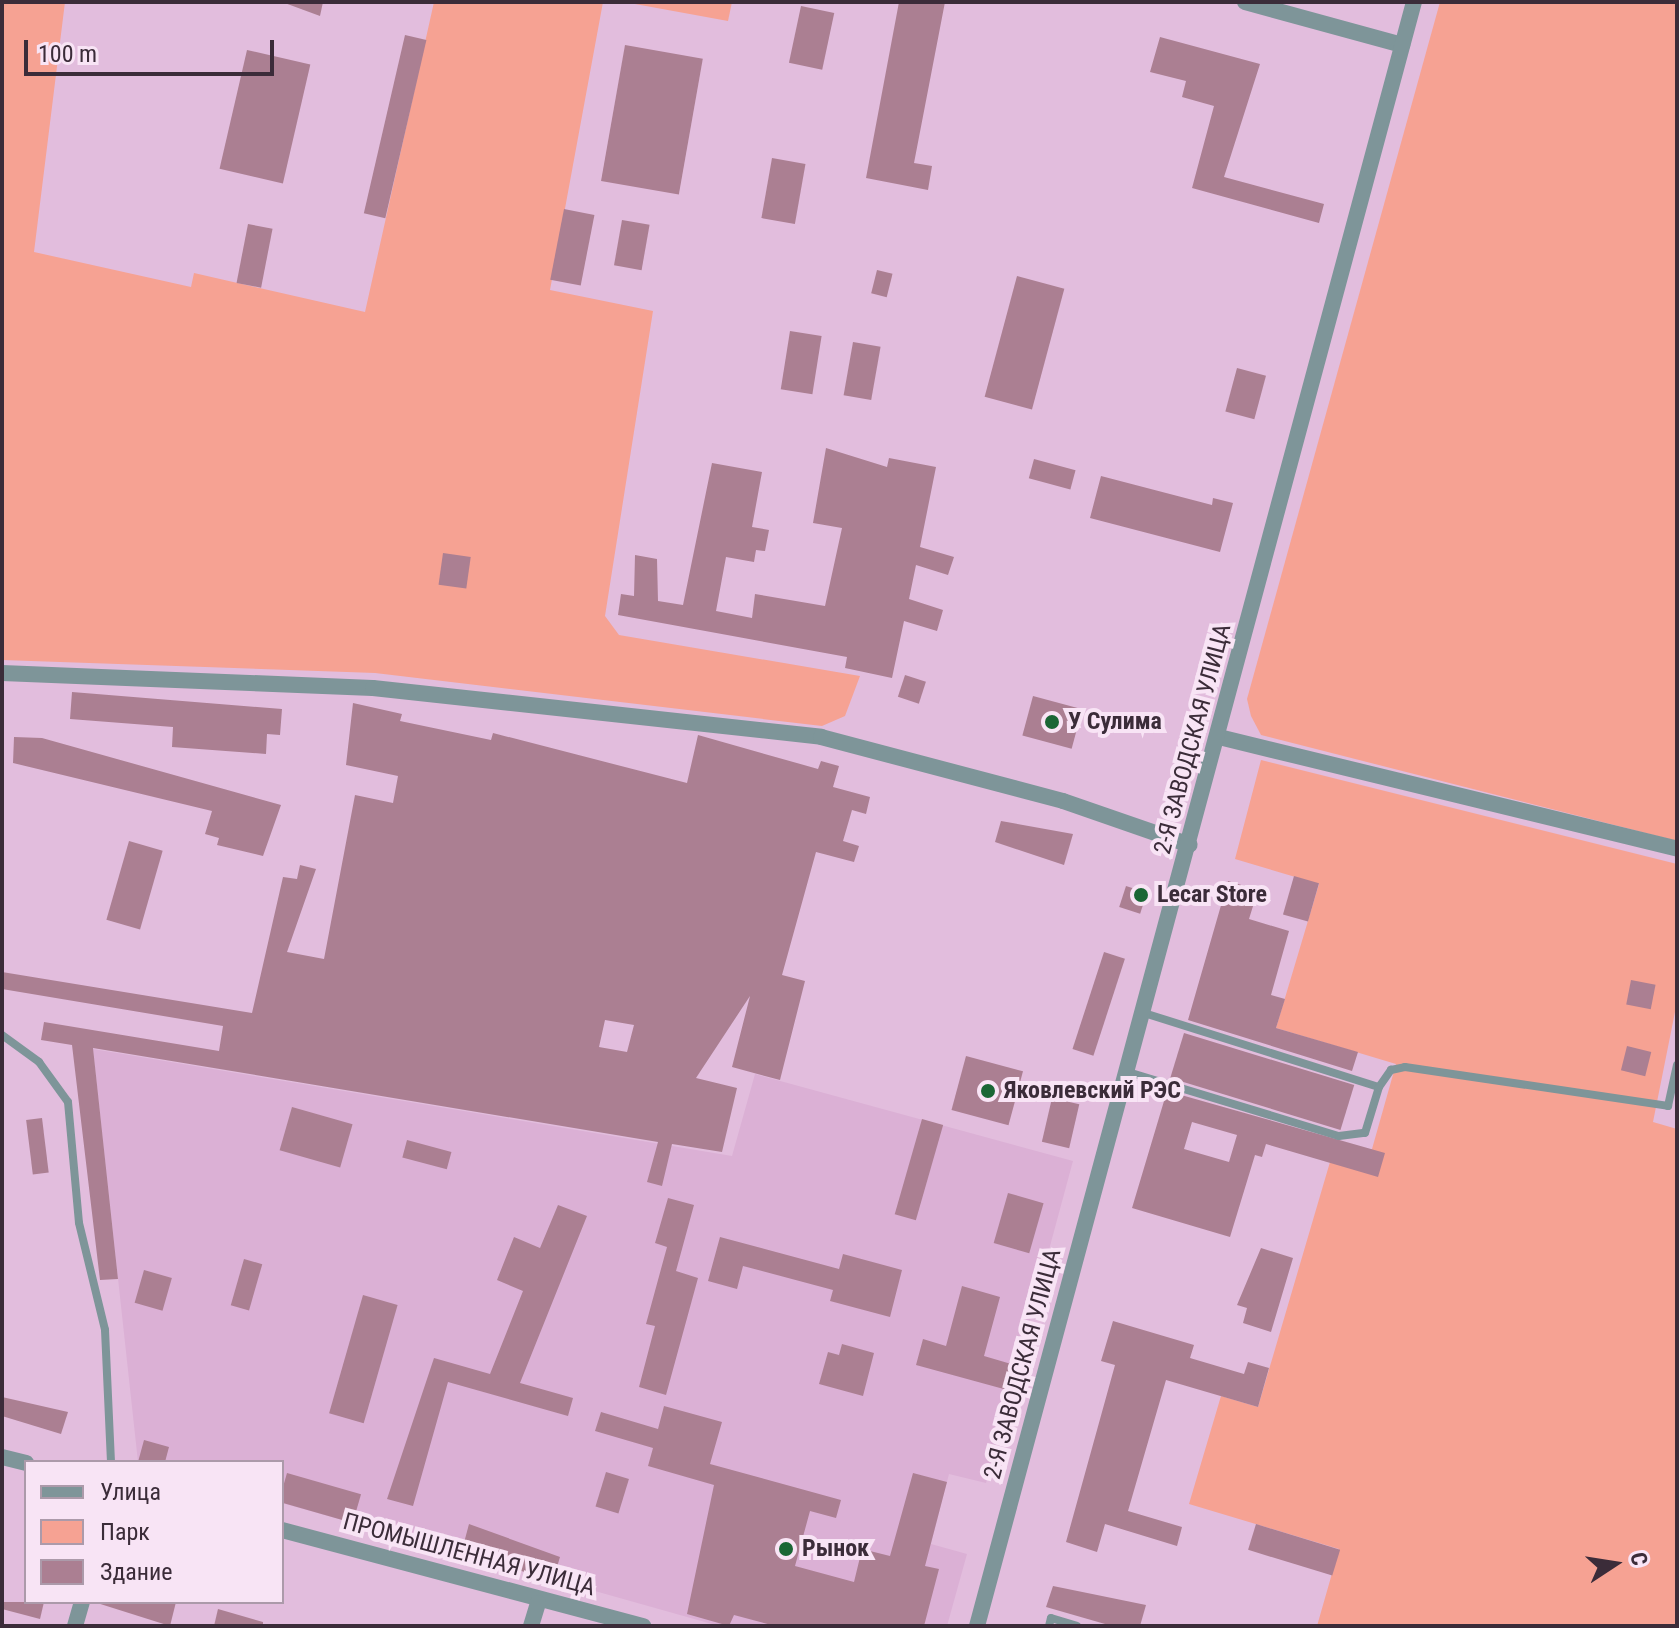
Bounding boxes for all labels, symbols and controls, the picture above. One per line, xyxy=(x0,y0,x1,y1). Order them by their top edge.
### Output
scale bar xyxy=(28,24,278,74)
text: 100 m xyxy=(38,40,97,68)
street label: 2-Я ЗАВОДСКАЯ УЛИЦА xyxy=(1148,621,1238,857)
place label: У Сулима xyxy=(1068,708,1162,736)
marker: У Сулима xyxy=(1043,713,1061,731)
place label: Lecar Store xyxy=(1157,881,1267,909)
marker: Lecar Store xyxy=(1132,886,1150,904)
place label: Яковлевский РЭС xyxy=(1004,1077,1181,1105)
marker: Яковлевский РЭС xyxy=(979,1082,997,1100)
street label: 2-Я ЗАВОДСКАЯ УЛИЦА xyxy=(978,1246,1068,1482)
legend xyxy=(24,1460,284,1604)
text: Улица xyxy=(100,1478,161,1506)
street label: ПРОМЫШЛЕННАЯ УЛИЦА xyxy=(340,1507,598,1603)
text: Парк xyxy=(100,1518,150,1546)
north arrow xyxy=(1575,1524,1655,1604)
place label: Рынок xyxy=(802,1535,869,1563)
marker: Рынок xyxy=(777,1540,795,1558)
text: С xyxy=(1625,1550,1652,1568)
text: Здание xyxy=(100,1558,172,1586)

